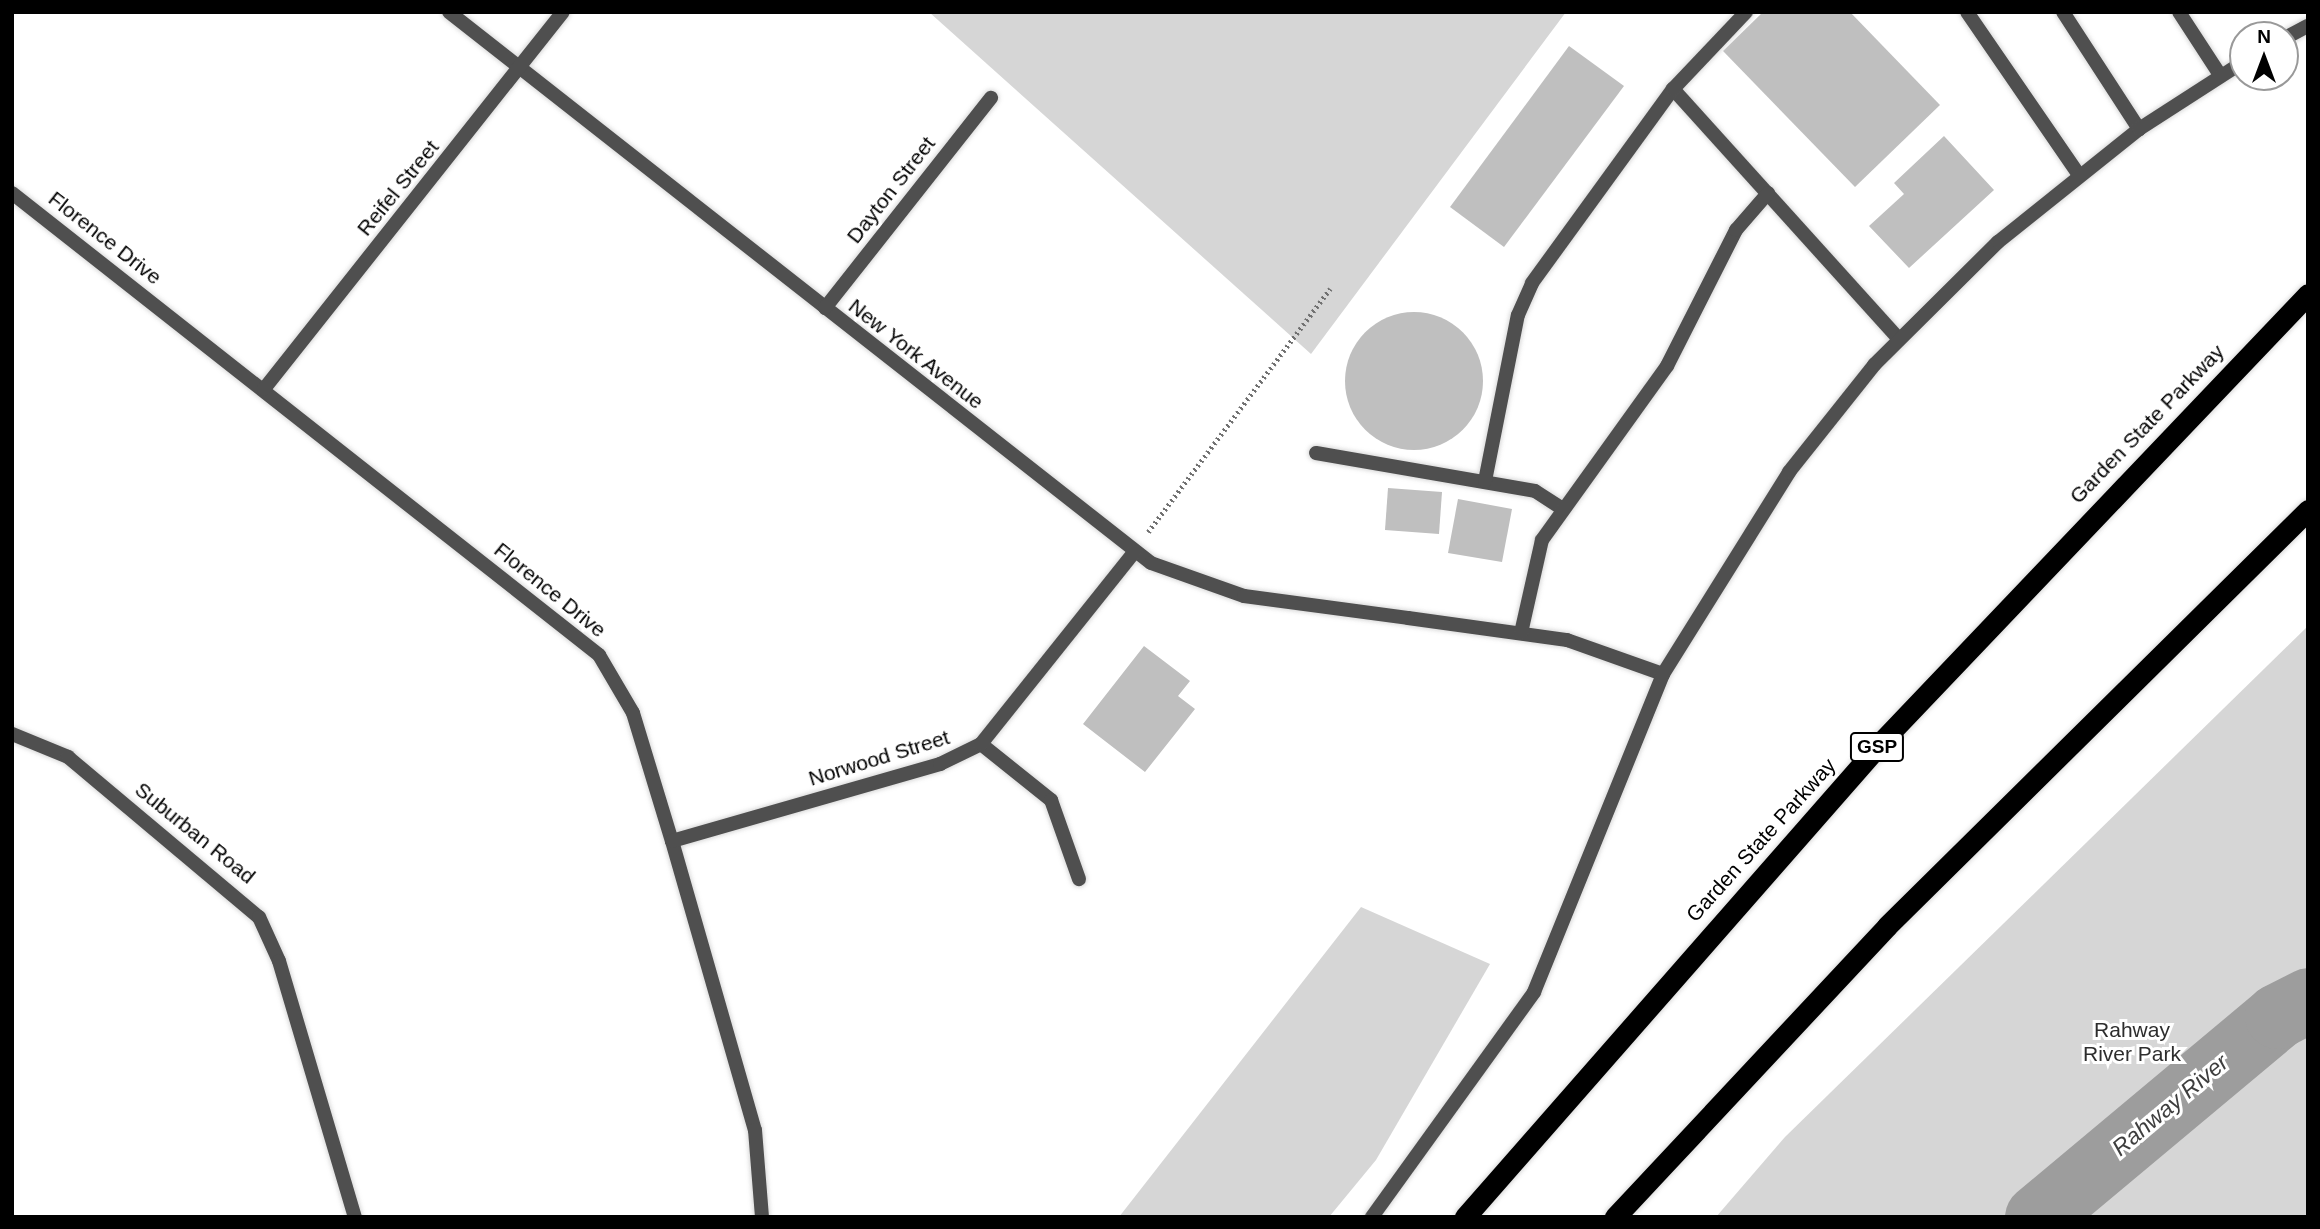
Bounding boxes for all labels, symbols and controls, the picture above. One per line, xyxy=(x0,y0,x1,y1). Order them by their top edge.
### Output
north arrow xyxy=(2229,21,2299,91)
text: N xyxy=(2257,26,2271,47)
street label: Dayton Street xyxy=(842,132,940,248)
street label: Reifel Street xyxy=(352,135,444,241)
street label: Florence Drive xyxy=(43,186,167,290)
street label: New York Avenue xyxy=(843,293,989,415)
street label: Garden State Parkway xyxy=(2065,339,2229,509)
street label: Florence Drive xyxy=(489,537,611,643)
street label: Norwood Street xyxy=(806,725,952,791)
road number: GSP xyxy=(1849,732,1905,762)
street label: Garden State Parkway xyxy=(1681,753,1841,927)
street label: Suburban Road xyxy=(130,777,260,889)
park label: Rahway River Park xyxy=(2083,1017,2181,1067)
water label: Rahway River xyxy=(2106,1048,2234,1162)

